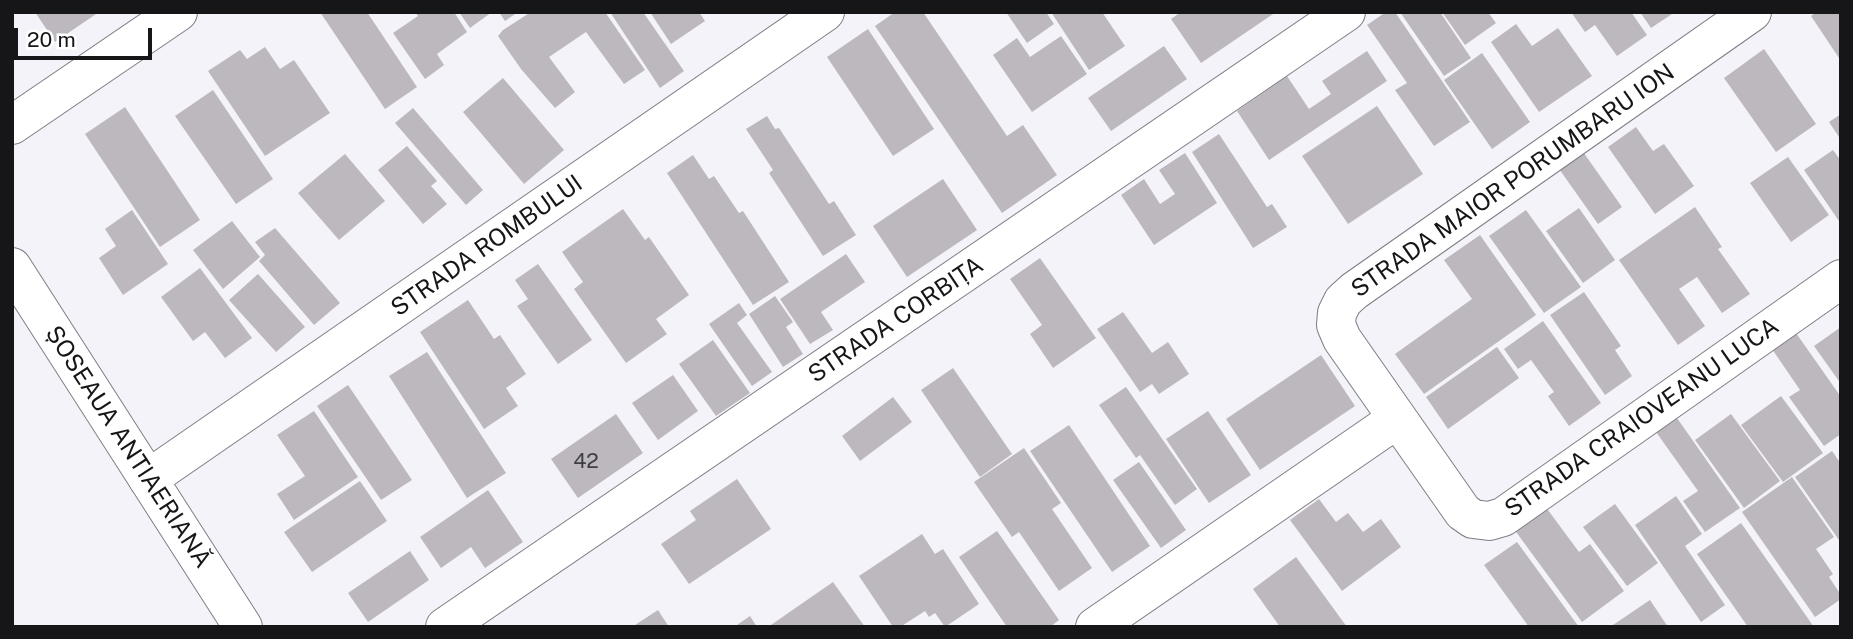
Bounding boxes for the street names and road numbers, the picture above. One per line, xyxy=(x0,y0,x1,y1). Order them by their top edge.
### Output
street label: STRADA MAIOR PORUMBARU ION xyxy=(1346,58,1680,304)
street label: STRADA ROMBULUI xyxy=(386,169,588,323)
street label: STRADA CORBIȚA xyxy=(803,251,989,389)
street label: STRADA CRAIOVEANU LUCA xyxy=(1499,312,1785,524)
street label: ȘOSEAUA ANTIAERIANĂ xyxy=(39,321,217,573)

